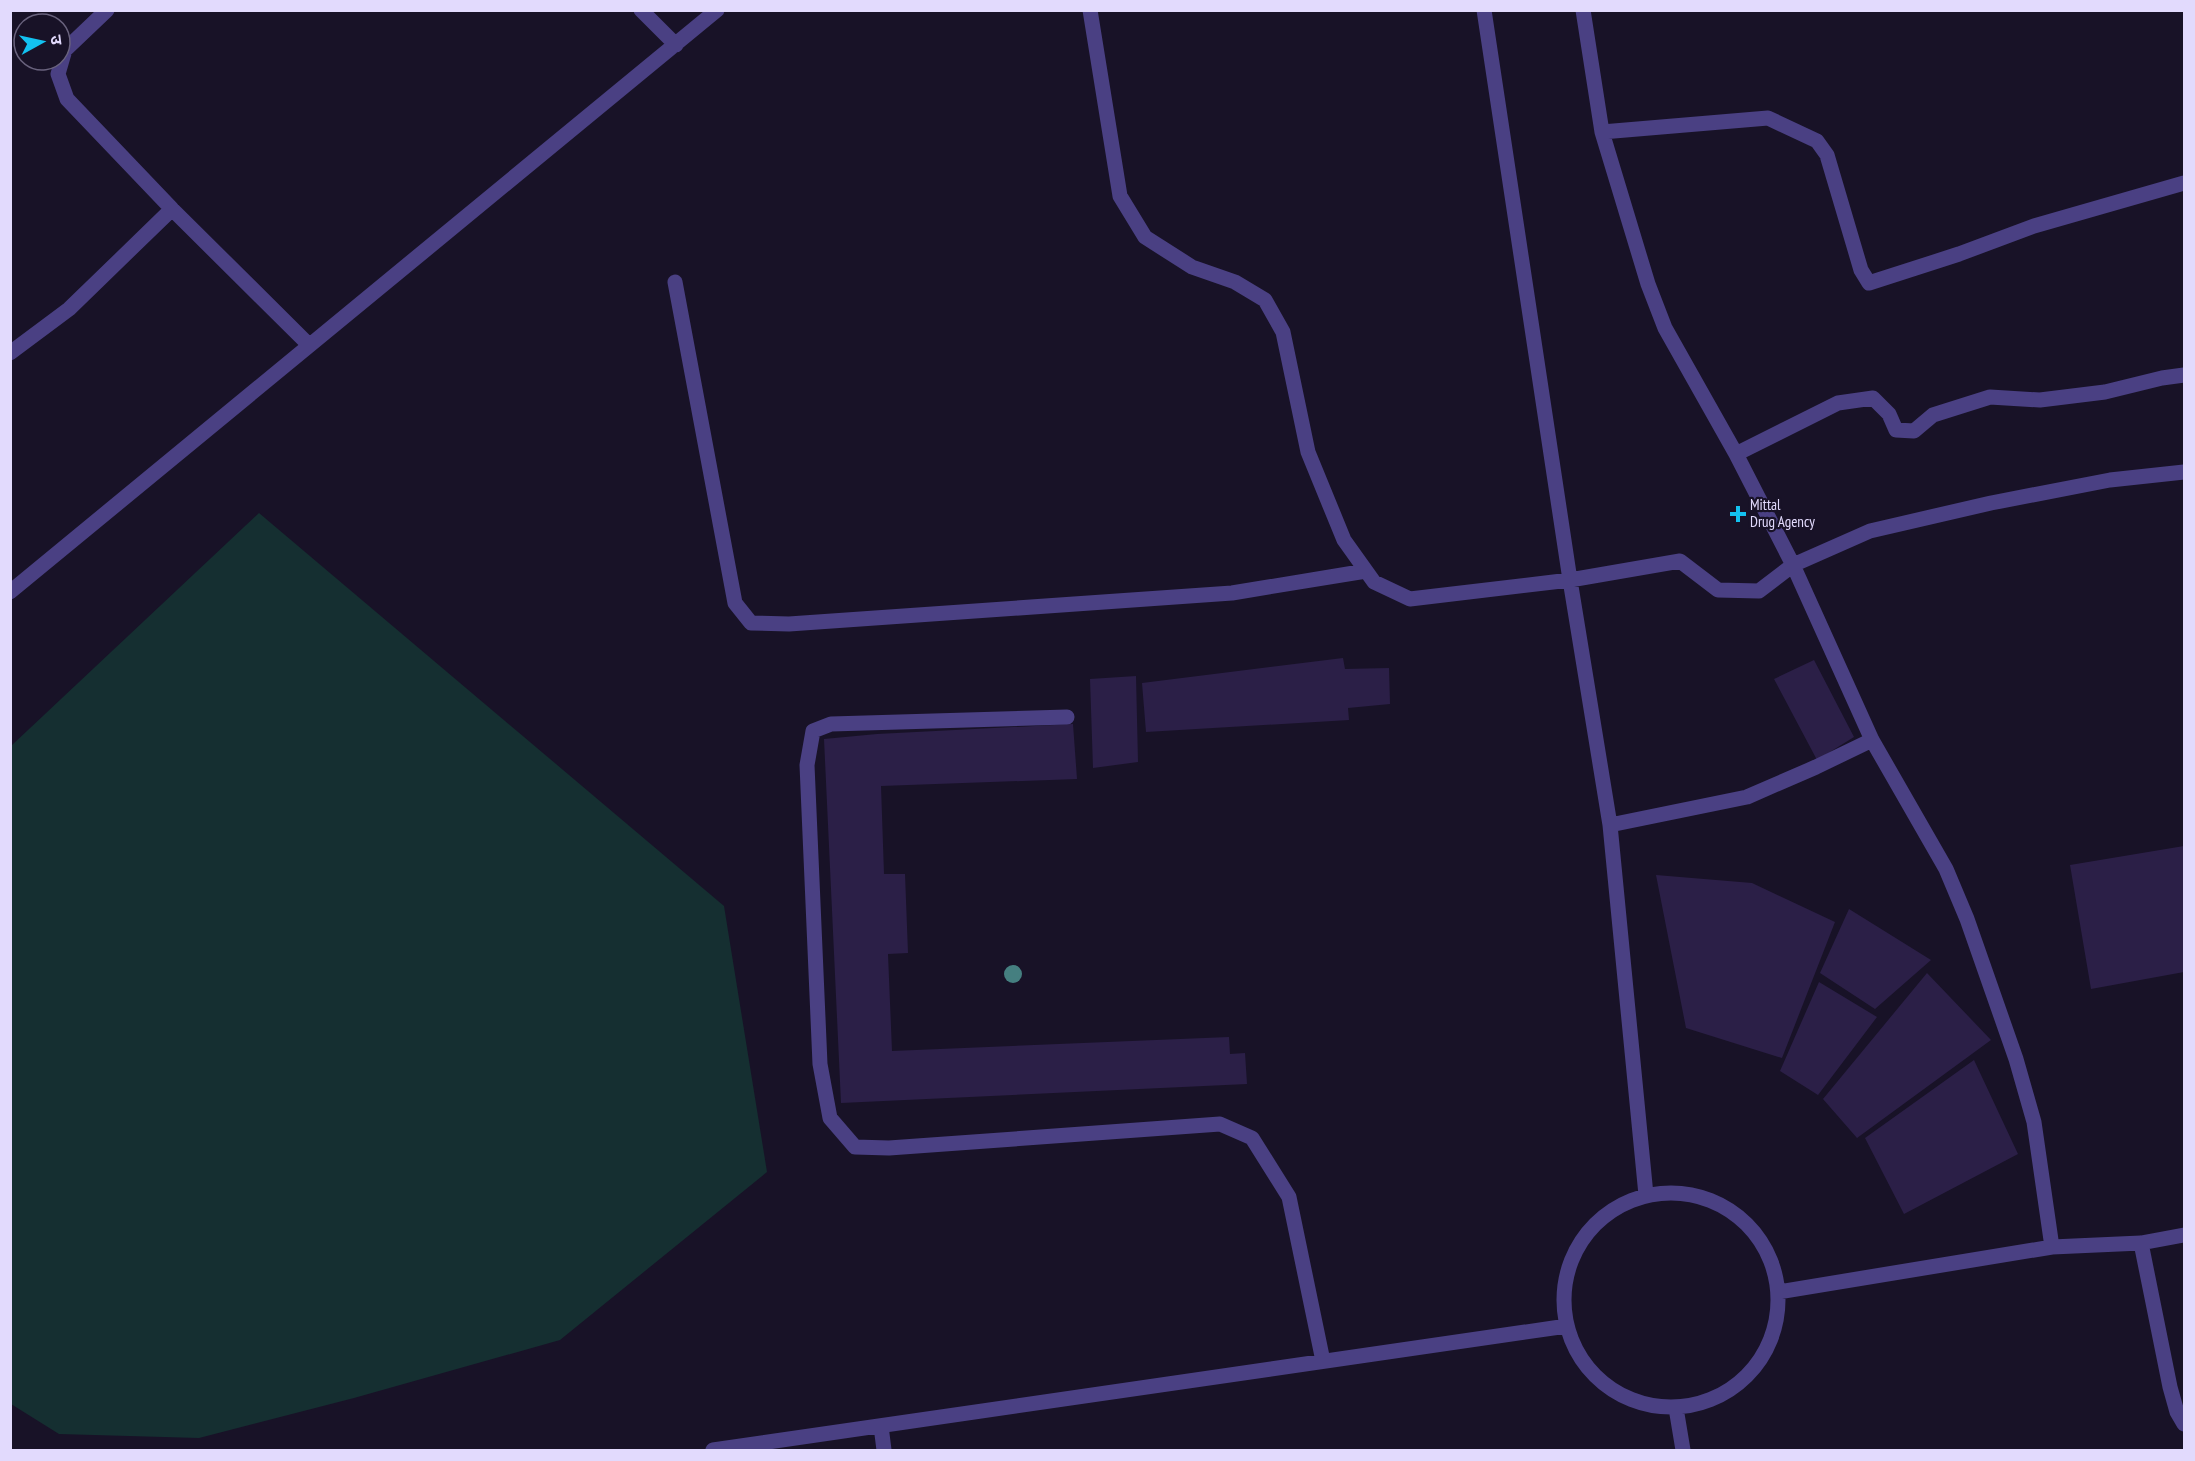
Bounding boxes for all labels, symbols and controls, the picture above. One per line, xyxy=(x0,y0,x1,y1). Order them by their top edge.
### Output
north arrow xyxy=(12,12,72,72)
text: उ xyxy=(46,34,67,47)
place label: Mittal Drug Agency xyxy=(1750,495,1815,531)
marker: Mittal Drug Agency xyxy=(1731,507,1745,521)

